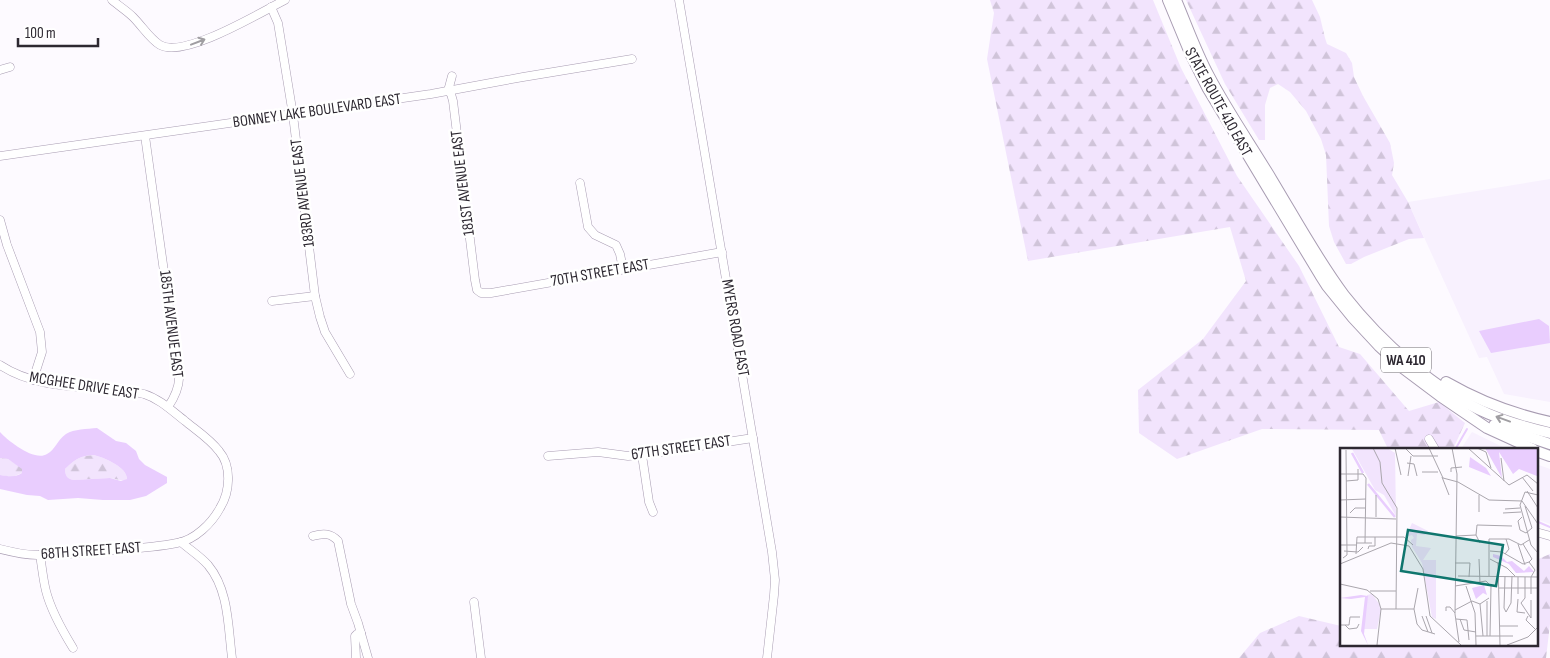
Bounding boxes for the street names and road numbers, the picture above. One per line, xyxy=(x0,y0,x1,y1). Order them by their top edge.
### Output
street label: STATE ROUTE 410 EAST xyxy=(1180,44,1256,160)
street label: BONNEY LAKE BOULEVARD EAST xyxy=(232,90,403,132)
street label: 181ST AVENUE EAST xyxy=(447,129,479,237)
street label: 183RD AVENUE EAST xyxy=(287,137,319,248)
street label: 70TH STREET EAST xyxy=(549,255,651,291)
street label: 185TH AVENUE EAST xyxy=(155,269,187,379)
street label: MYERS ROAD EAST xyxy=(717,278,753,379)
road number: WA 410 xyxy=(1381,348,1431,372)
street label: MCGHEE DRIVE EAST xyxy=(28,368,141,404)
street label: 67TH STREET EAST xyxy=(630,432,733,464)
street label: 68TH STREET EAST xyxy=(40,538,142,564)

